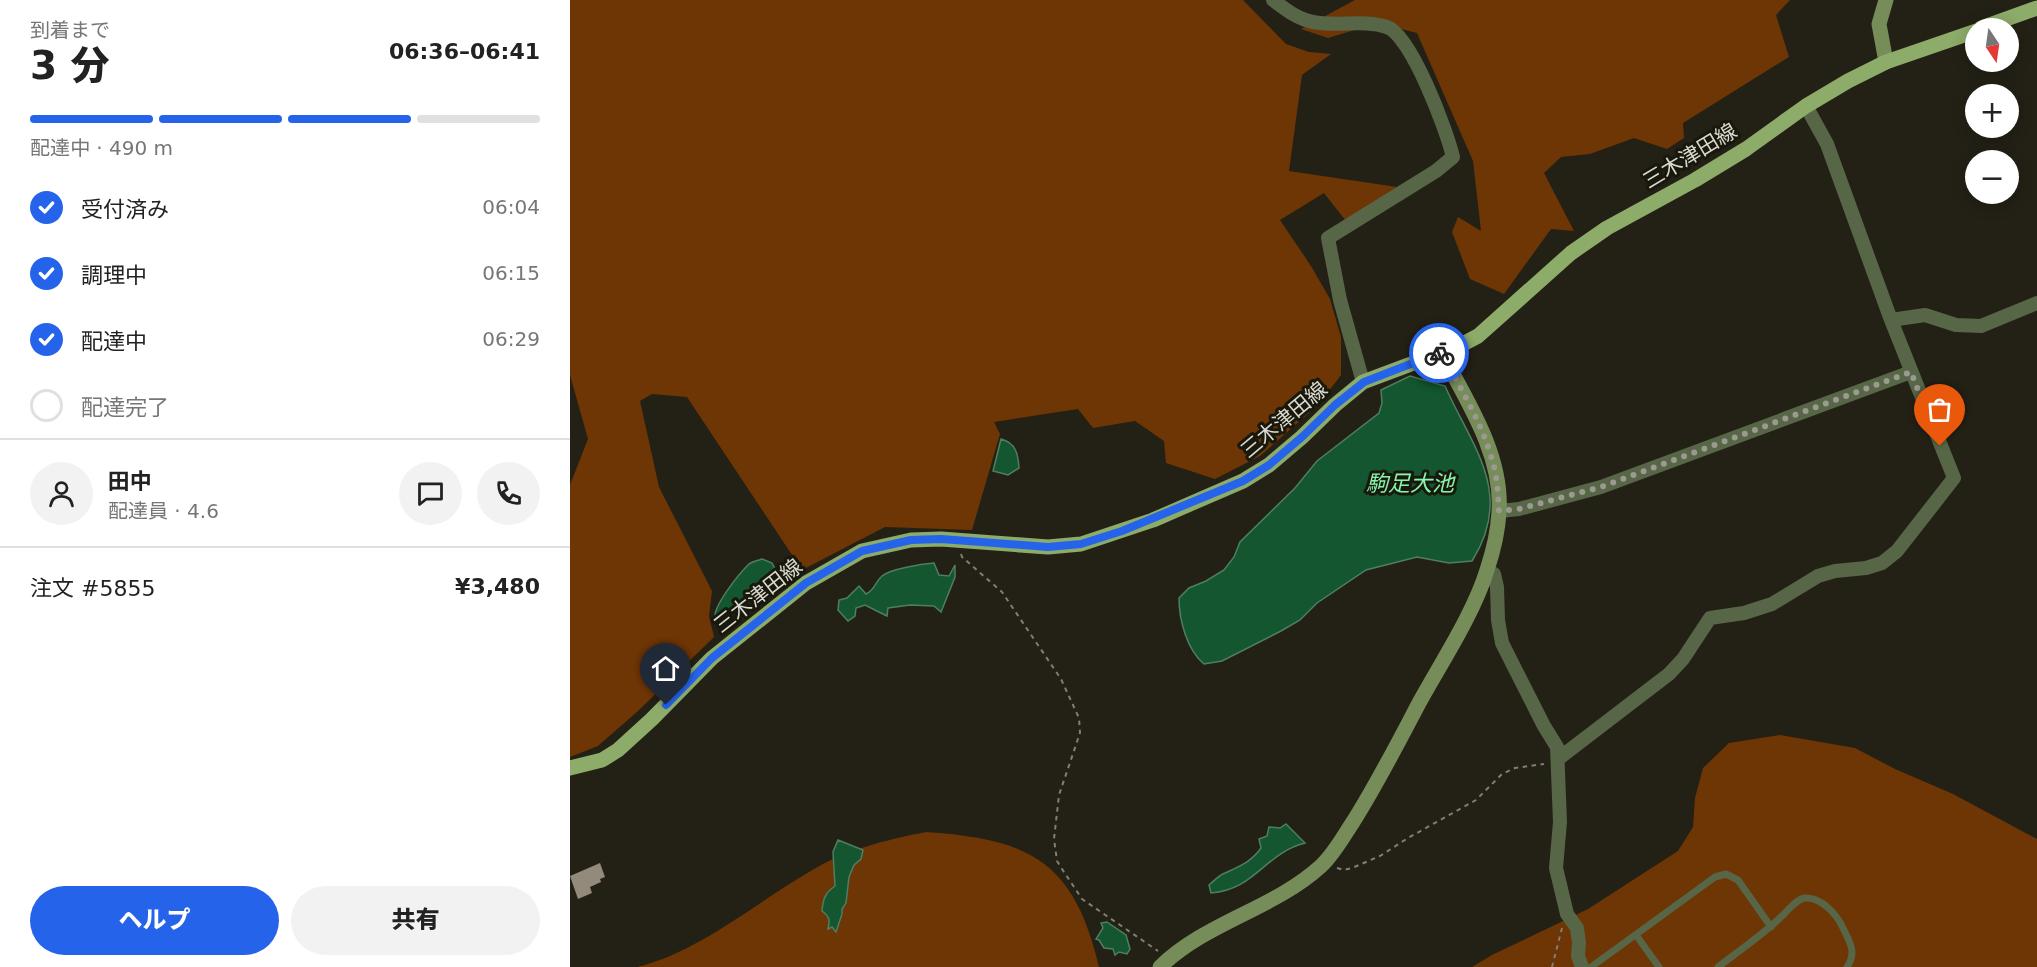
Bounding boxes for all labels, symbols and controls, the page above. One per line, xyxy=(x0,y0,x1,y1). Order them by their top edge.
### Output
text: 到着まで xyxy=(30,18,110,42)
north arrow xyxy=(1965,18,2019,72)
map controls xyxy=(1965,18,2019,204)
text: 06:36–06:41 xyxy=(389,39,540,64)
text: 3 分 xyxy=(30,43,110,88)
button: + xyxy=(1965,84,2019,138)
street label: 三木津田線 xyxy=(1639,119,1741,193)
text: 配達中 · 490 m xyxy=(30,136,173,160)
button: − xyxy=(1965,150,2019,204)
icon: check xyxy=(30,191,63,224)
text: 06:04 xyxy=(482,195,540,219)
text: 受付済み xyxy=(81,197,169,222)
icon: check xyxy=(30,257,63,290)
text: 06:15 xyxy=(482,261,540,285)
text: 調理中 xyxy=(81,263,147,288)
icon: check xyxy=(30,323,63,356)
courier xyxy=(1409,323,1469,383)
text: 06:29 xyxy=(482,327,540,351)
text: 配達中 xyxy=(81,329,147,354)
icon: bike xyxy=(1423,337,1456,370)
street label: 三木津田線 xyxy=(1236,377,1332,463)
pin xyxy=(1914,384,1965,446)
icon: bag xyxy=(1923,393,1956,426)
text: 配達完了 xyxy=(81,395,169,420)
button: person xyxy=(30,462,93,525)
button: chat xyxy=(399,462,462,525)
button: phone xyxy=(477,462,540,525)
text: 田中 xyxy=(108,469,152,494)
water label: 駒足大池 xyxy=(1366,471,1456,496)
text: 配達員 · 4.6 xyxy=(108,499,219,523)
street label: 三木津田線 xyxy=(709,554,807,638)
text: ¥3,480 xyxy=(455,574,540,599)
text: 注文 #5855 xyxy=(30,576,155,601)
pin xyxy=(640,643,691,705)
icon: home xyxy=(649,652,682,685)
button: ヘルプ xyxy=(30,886,279,955)
button: 共有 xyxy=(291,886,540,955)

